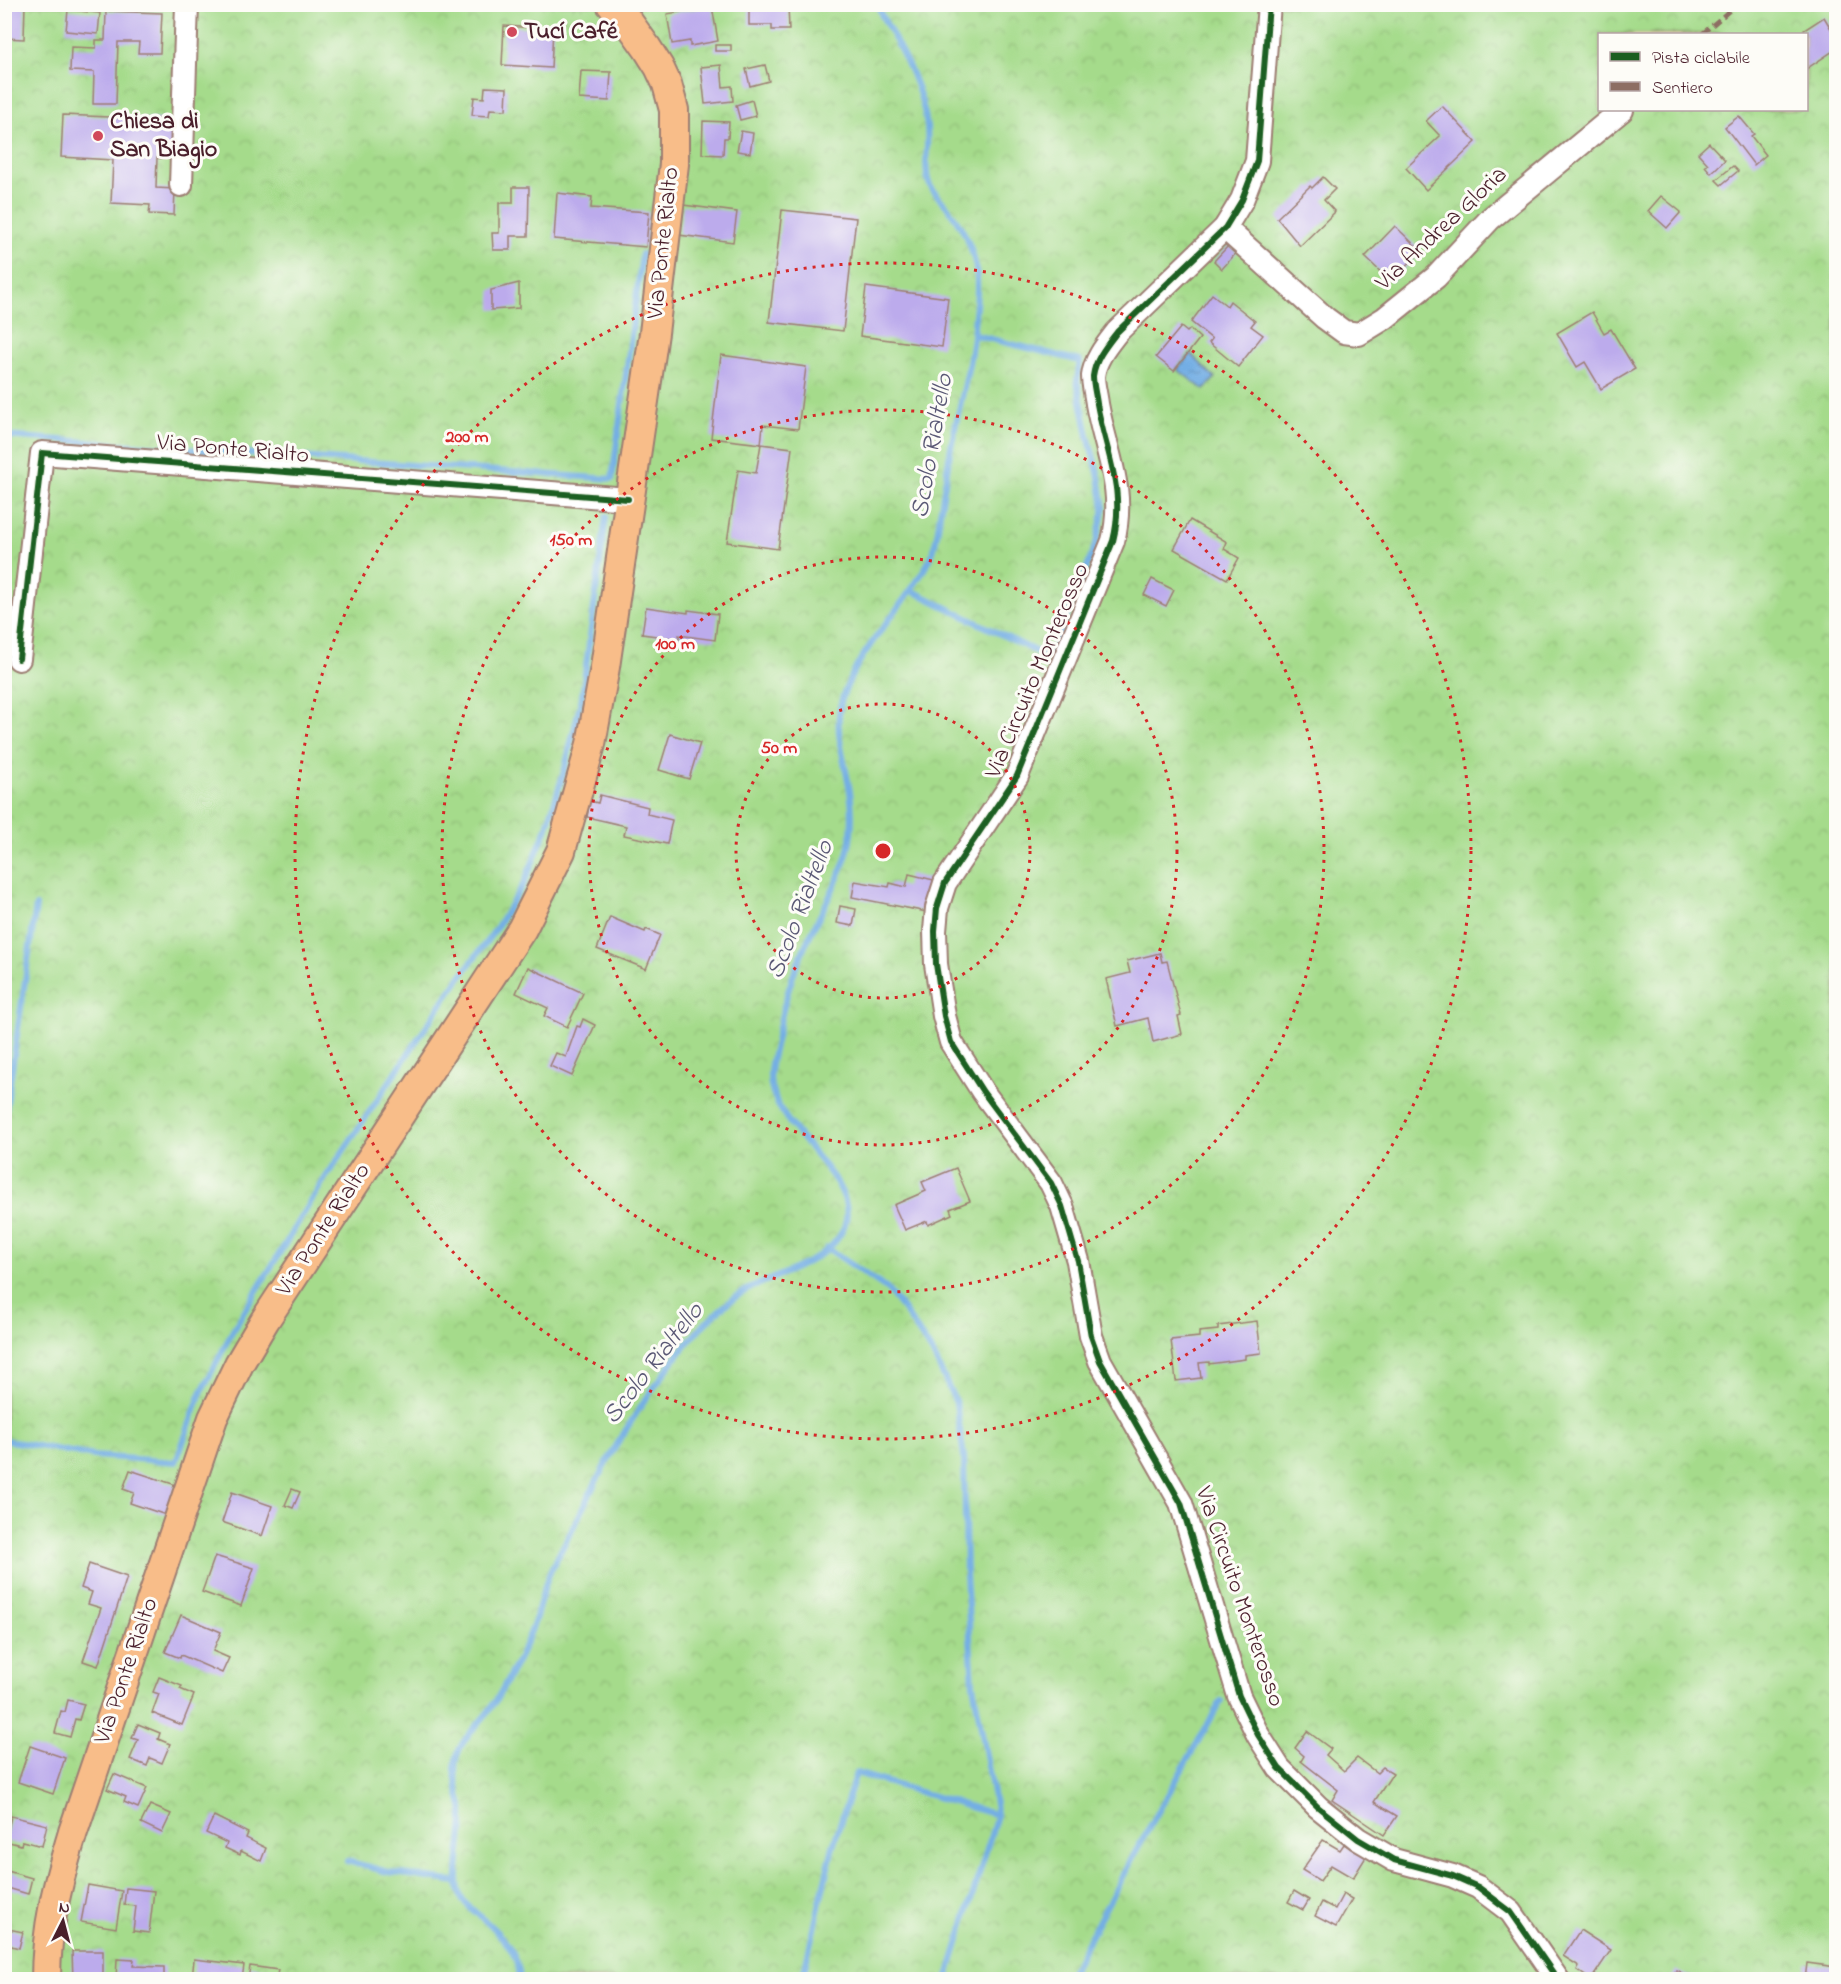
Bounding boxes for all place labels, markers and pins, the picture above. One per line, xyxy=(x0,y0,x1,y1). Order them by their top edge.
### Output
place label: Tucí Café xyxy=(524,15,619,50)
marker: Tucí Café xyxy=(505,25,519,39)
place label: Chiesa di San Biagio xyxy=(110,105,217,169)
marker: Chiesa di San Biagio xyxy=(91,129,105,143)
centre of rings xyxy=(873,841,893,861)

